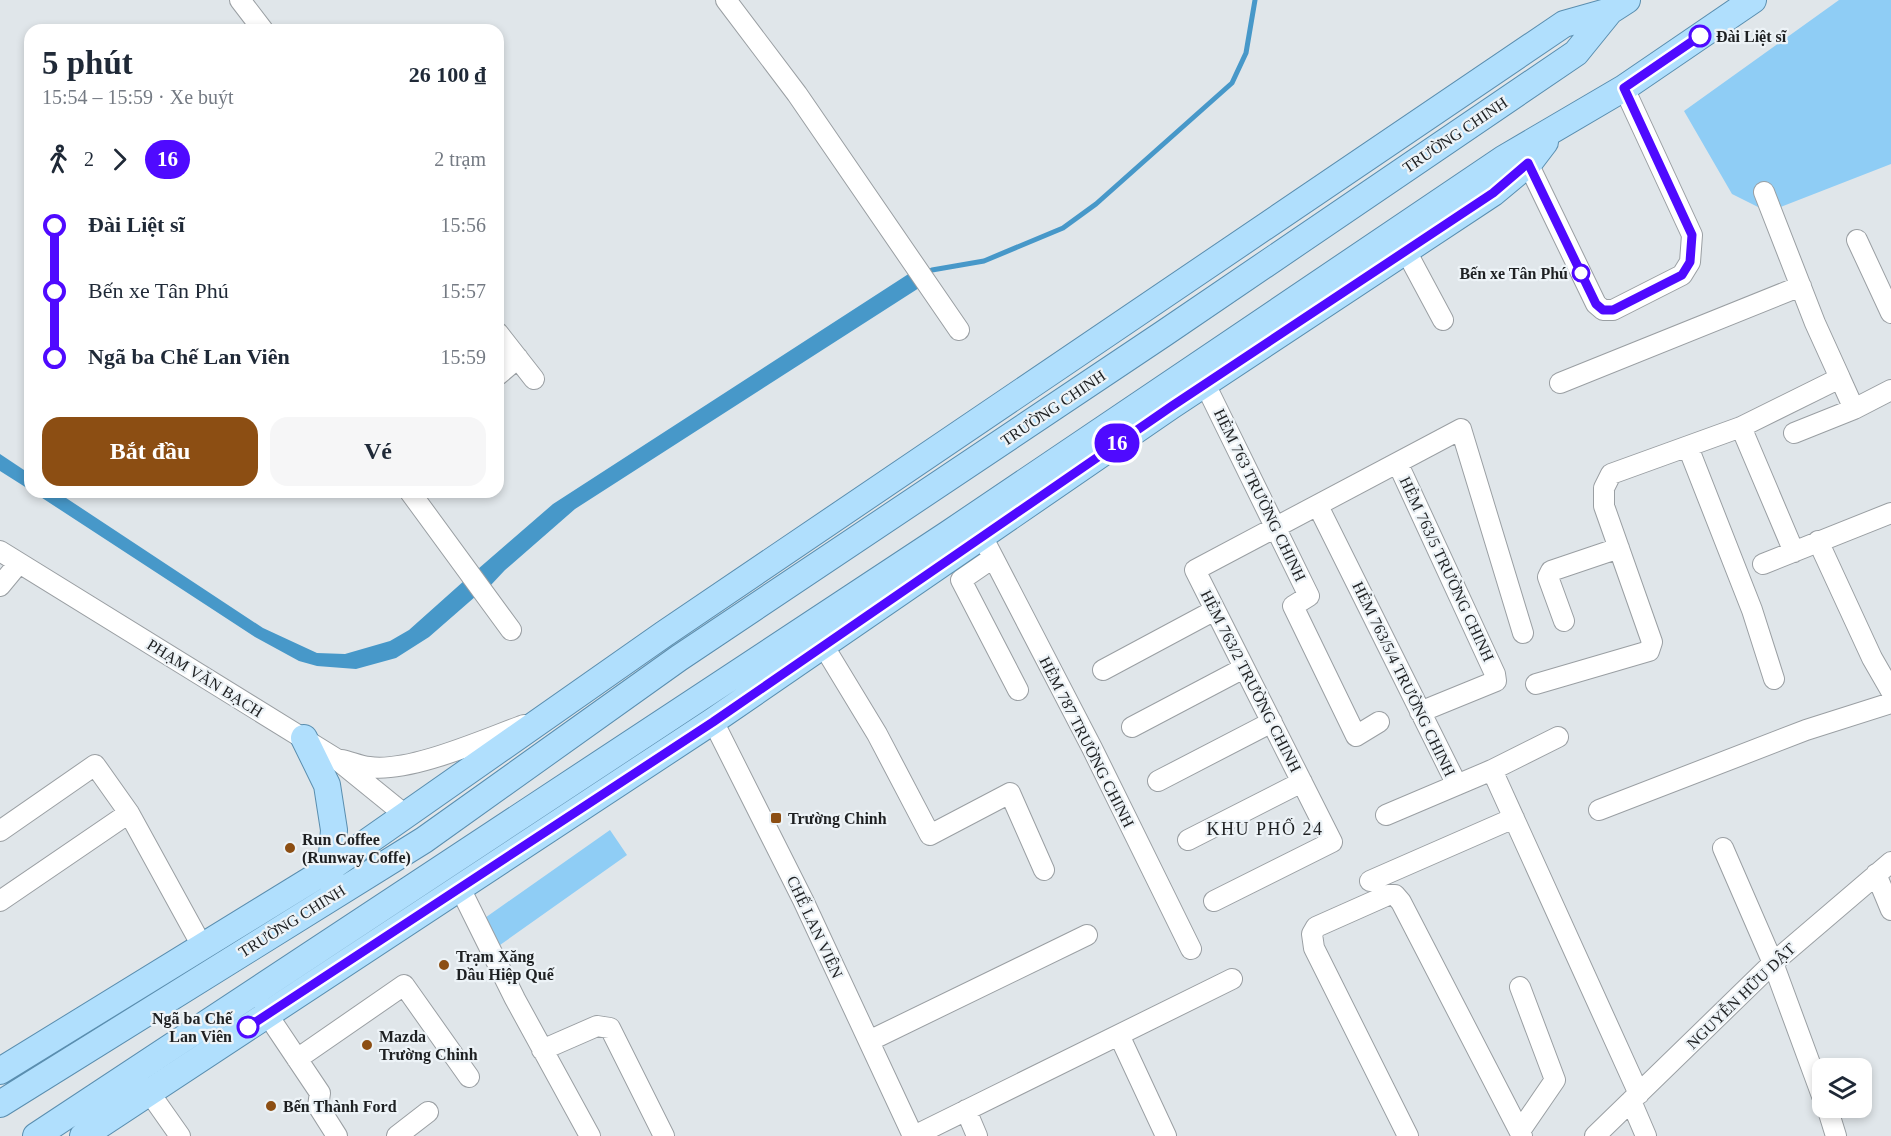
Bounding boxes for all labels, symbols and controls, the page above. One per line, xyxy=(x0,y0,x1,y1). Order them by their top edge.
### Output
marker: Đài Liệt sĩ xyxy=(1689,25,1711,47)
place label: Đài Liệt sĩ xyxy=(1716,28,1787,46)
text: 5 phút xyxy=(42,45,133,81)
text: 26 100 ₫ xyxy=(409,62,486,87)
text: 15:54 – 15:59 · Xe buýt xyxy=(42,86,234,108)
street label: TRƯỜNG CHINH xyxy=(1399,93,1511,176)
icon: walk xyxy=(42,143,75,176)
icon: forward xyxy=(103,143,136,176)
text: 16 xyxy=(157,147,178,171)
text: 2 xyxy=(84,148,94,170)
text: 2 trạm xyxy=(434,148,486,170)
text: Đài Liệt sĩ xyxy=(88,212,185,237)
text: 15:56 xyxy=(440,214,486,236)
marker: Bến xe Tân Phú xyxy=(1572,264,1590,282)
place label: Bến xe Tân Phú xyxy=(1459,265,1568,282)
text: Bến xe Tân Phú xyxy=(88,278,229,303)
text: 15:57 xyxy=(440,280,486,302)
text: Ngã ba Chế Lan Viên xyxy=(88,344,290,369)
text: 15:59 xyxy=(440,346,486,368)
street label: TRƯỜNG CHINH xyxy=(997,366,1109,449)
street label: HẺM 763 TRƯỜNG CHINH xyxy=(1211,406,1310,584)
button: Bắt đầu xyxy=(42,417,258,486)
button: Vé xyxy=(270,417,486,486)
line badge: 16 xyxy=(1090,424,1144,462)
text: 16 xyxy=(1107,431,1128,455)
street label: HẺM 763/5 TRƯỜNG CHINH xyxy=(1397,473,1498,664)
street label: HẺM 763/5/4 TRƯỜNG CHINH xyxy=(1349,579,1460,779)
street label: HẺM 763/2 TRƯỜNG CHINH xyxy=(1198,587,1305,775)
street label: PHẠM VĂN BẠCH xyxy=(144,635,267,721)
street label: HẺM 787 TRƯỜNG CHINH xyxy=(1036,653,1139,831)
place label: Trường Chinh xyxy=(788,810,887,828)
marker: Trường Chinh xyxy=(769,811,783,825)
district label: KHU PHỐ 24 xyxy=(1206,818,1324,839)
place label: Run Coffee (Runway Coffe) xyxy=(302,831,411,867)
marker: Run Coffee (Runway Coffe) xyxy=(283,841,297,855)
street label: CHẾ LAN VIÊN xyxy=(784,873,847,981)
street label: TRƯỜNG CHINH xyxy=(235,880,349,961)
street label: NGUYỄN HỮU DẬT xyxy=(1682,938,1799,1052)
place label: Trạm Xăng Dầu Hiệp Quế xyxy=(456,948,555,984)
marker: Trạm Xăng Dầu Hiệp Quế xyxy=(437,958,451,972)
place label: Ngã ba Chế Lan Viên xyxy=(152,1010,233,1045)
marker: Ngã ba Chế Lan Viên xyxy=(237,1016,259,1038)
place label: Mazda Trường Chinh xyxy=(379,1028,478,1064)
marker: Mazda Trường Chinh xyxy=(360,1038,374,1052)
map controls xyxy=(1812,1058,1872,1118)
button: layers xyxy=(1812,1058,1872,1118)
place label: Bến Thành Ford xyxy=(283,1098,397,1115)
marker: Bến Thành Ford xyxy=(264,1099,278,1113)

